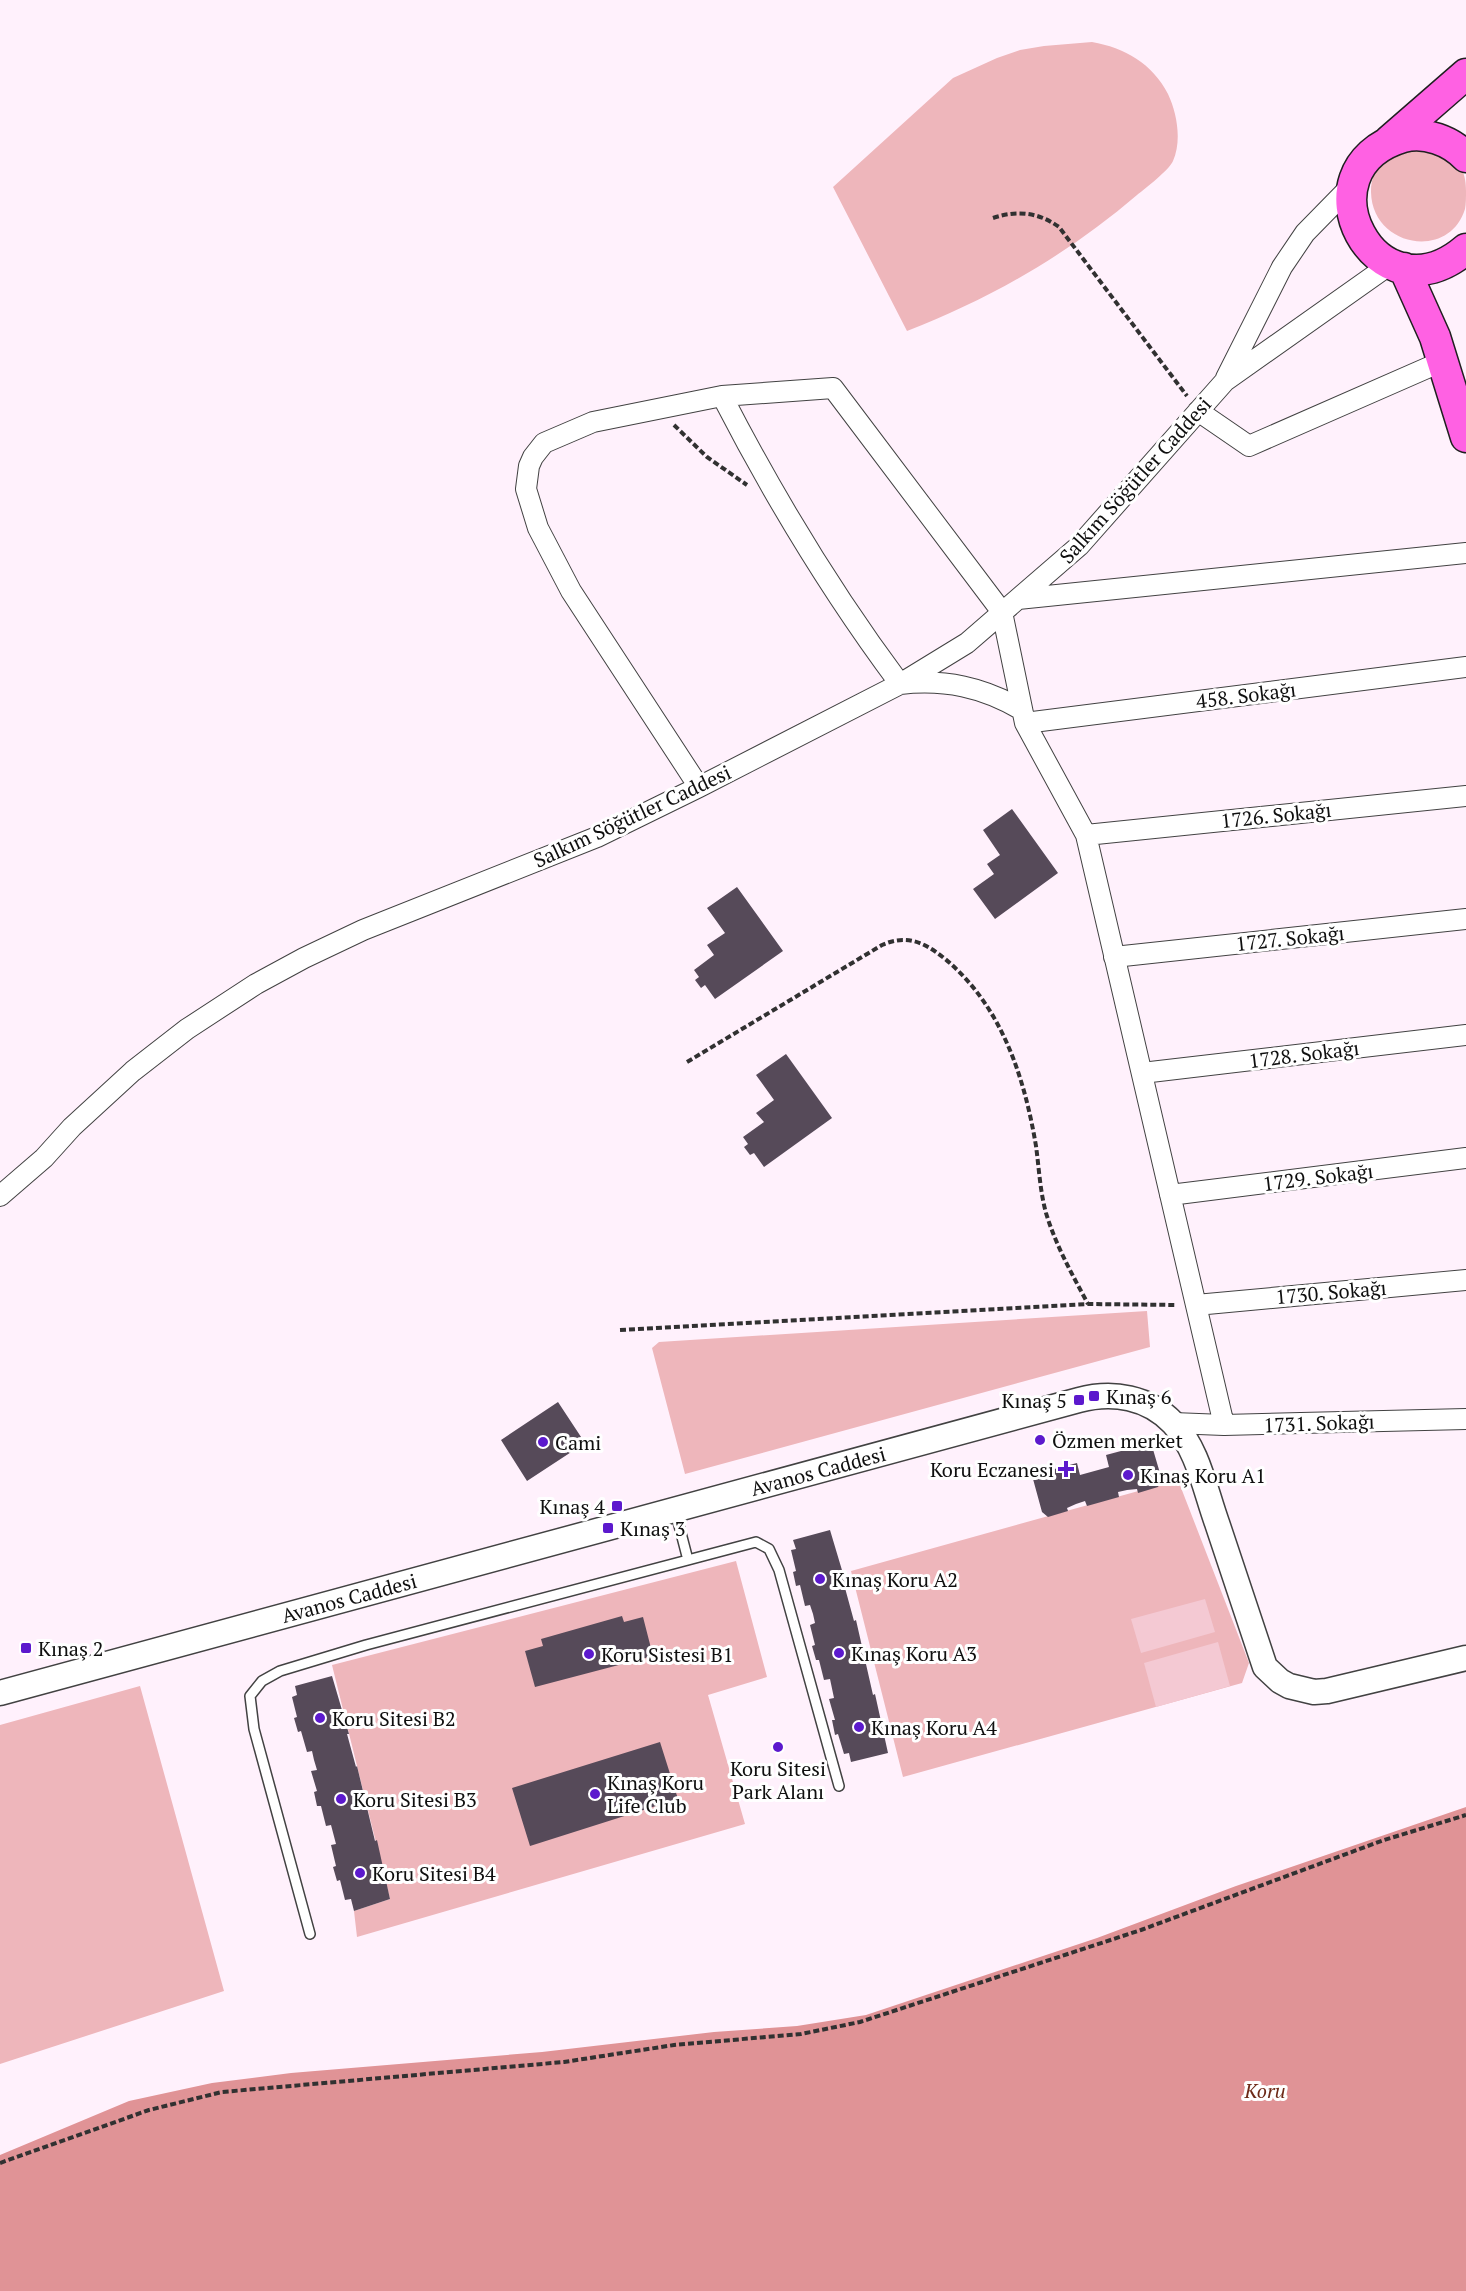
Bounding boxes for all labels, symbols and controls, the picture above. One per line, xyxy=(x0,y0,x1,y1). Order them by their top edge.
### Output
street label: Salkım Söğütler Caddesi xyxy=(1053,391,1217,569)
street label: 458. Sokağı xyxy=(1195,675,1297,715)
street label: Salkım Söğütler Caddesi xyxy=(529,758,735,874)
street label: 1726. Sokağı xyxy=(1219,796,1333,834)
street label: 1727. Sokağı xyxy=(1234,919,1346,957)
street label: 1728. Sokağı xyxy=(1247,1034,1361,1074)
street label: 1729. Sokağı xyxy=(1261,1157,1375,1197)
street label: 1730. Sokağı xyxy=(1275,1274,1387,1310)
place label: Kınaş 6 xyxy=(1106,1383,1172,1410)
place label: Kınaş 5 xyxy=(1002,1387,1067,1414)
marker: Kınaş 6 xyxy=(1087,1389,1101,1403)
marker: Kınaş 5 xyxy=(1072,1393,1086,1407)
street label: 1731. Sokağı xyxy=(1263,1408,1375,1438)
place label: Özmen merket xyxy=(1052,1427,1183,1454)
place label: Cami xyxy=(555,1429,601,1456)
marker: Özmen merket xyxy=(1033,1433,1047,1447)
marker: Cami xyxy=(536,1435,550,1449)
street label: Avanos Caddesi xyxy=(747,1440,889,1502)
place label: Koru Eczanesi xyxy=(930,1456,1054,1483)
marker: Koru Eczanesi xyxy=(1059,1462,1073,1476)
place label: Kınaş Koru A1 xyxy=(1140,1462,1266,1489)
marker: Kınaş Koru A1 xyxy=(1121,1468,1135,1482)
place label: Kınaş 4 xyxy=(540,1493,605,1520)
marker: Kınaş 4 xyxy=(610,1499,624,1513)
place label: Kınaş 3 xyxy=(620,1515,685,1542)
marker: Kınaş 3 xyxy=(601,1521,615,1535)
place label: Kınaş Koru A2 xyxy=(832,1566,958,1593)
street label: Avanos Caddesi xyxy=(278,1567,420,1629)
marker: Kınaş Koru A2 xyxy=(813,1572,827,1586)
place label: Kınaş 2 xyxy=(38,1635,103,1662)
place label: Kınaş Koru A3 xyxy=(851,1640,977,1667)
marker: Kınaş 2 xyxy=(19,1641,33,1655)
place label: Koru Sistesi B1 xyxy=(601,1641,733,1668)
marker: Kınaş Koru A3 xyxy=(832,1646,846,1660)
marker: Koru Sistesi B1 xyxy=(582,1647,596,1661)
place label: Koru Sitesi B2 xyxy=(332,1705,456,1732)
marker: Koru Sitesi B2 xyxy=(313,1711,327,1725)
place label: Kınaş Koru A4 xyxy=(871,1714,997,1741)
marker: Kınaş Koru A4 xyxy=(852,1720,866,1734)
marker: Koru Sitesi Park Alanı xyxy=(771,1740,785,1754)
place label: Koru Sitesi Park Alanı xyxy=(730,1755,826,1805)
place label: Kınaş Koru Life Club xyxy=(607,1769,704,1819)
place label: Koru Sitesi B3 xyxy=(353,1786,477,1813)
marker: Kınaş Koru Life Club xyxy=(588,1787,602,1801)
marker: Koru Sitesi B3 xyxy=(334,1792,348,1806)
place label: Koru Sitesi B4 xyxy=(372,1860,496,1887)
marker: Koru Sitesi B4 xyxy=(353,1866,367,1880)
park label: Koru xyxy=(1243,2077,1286,2104)

